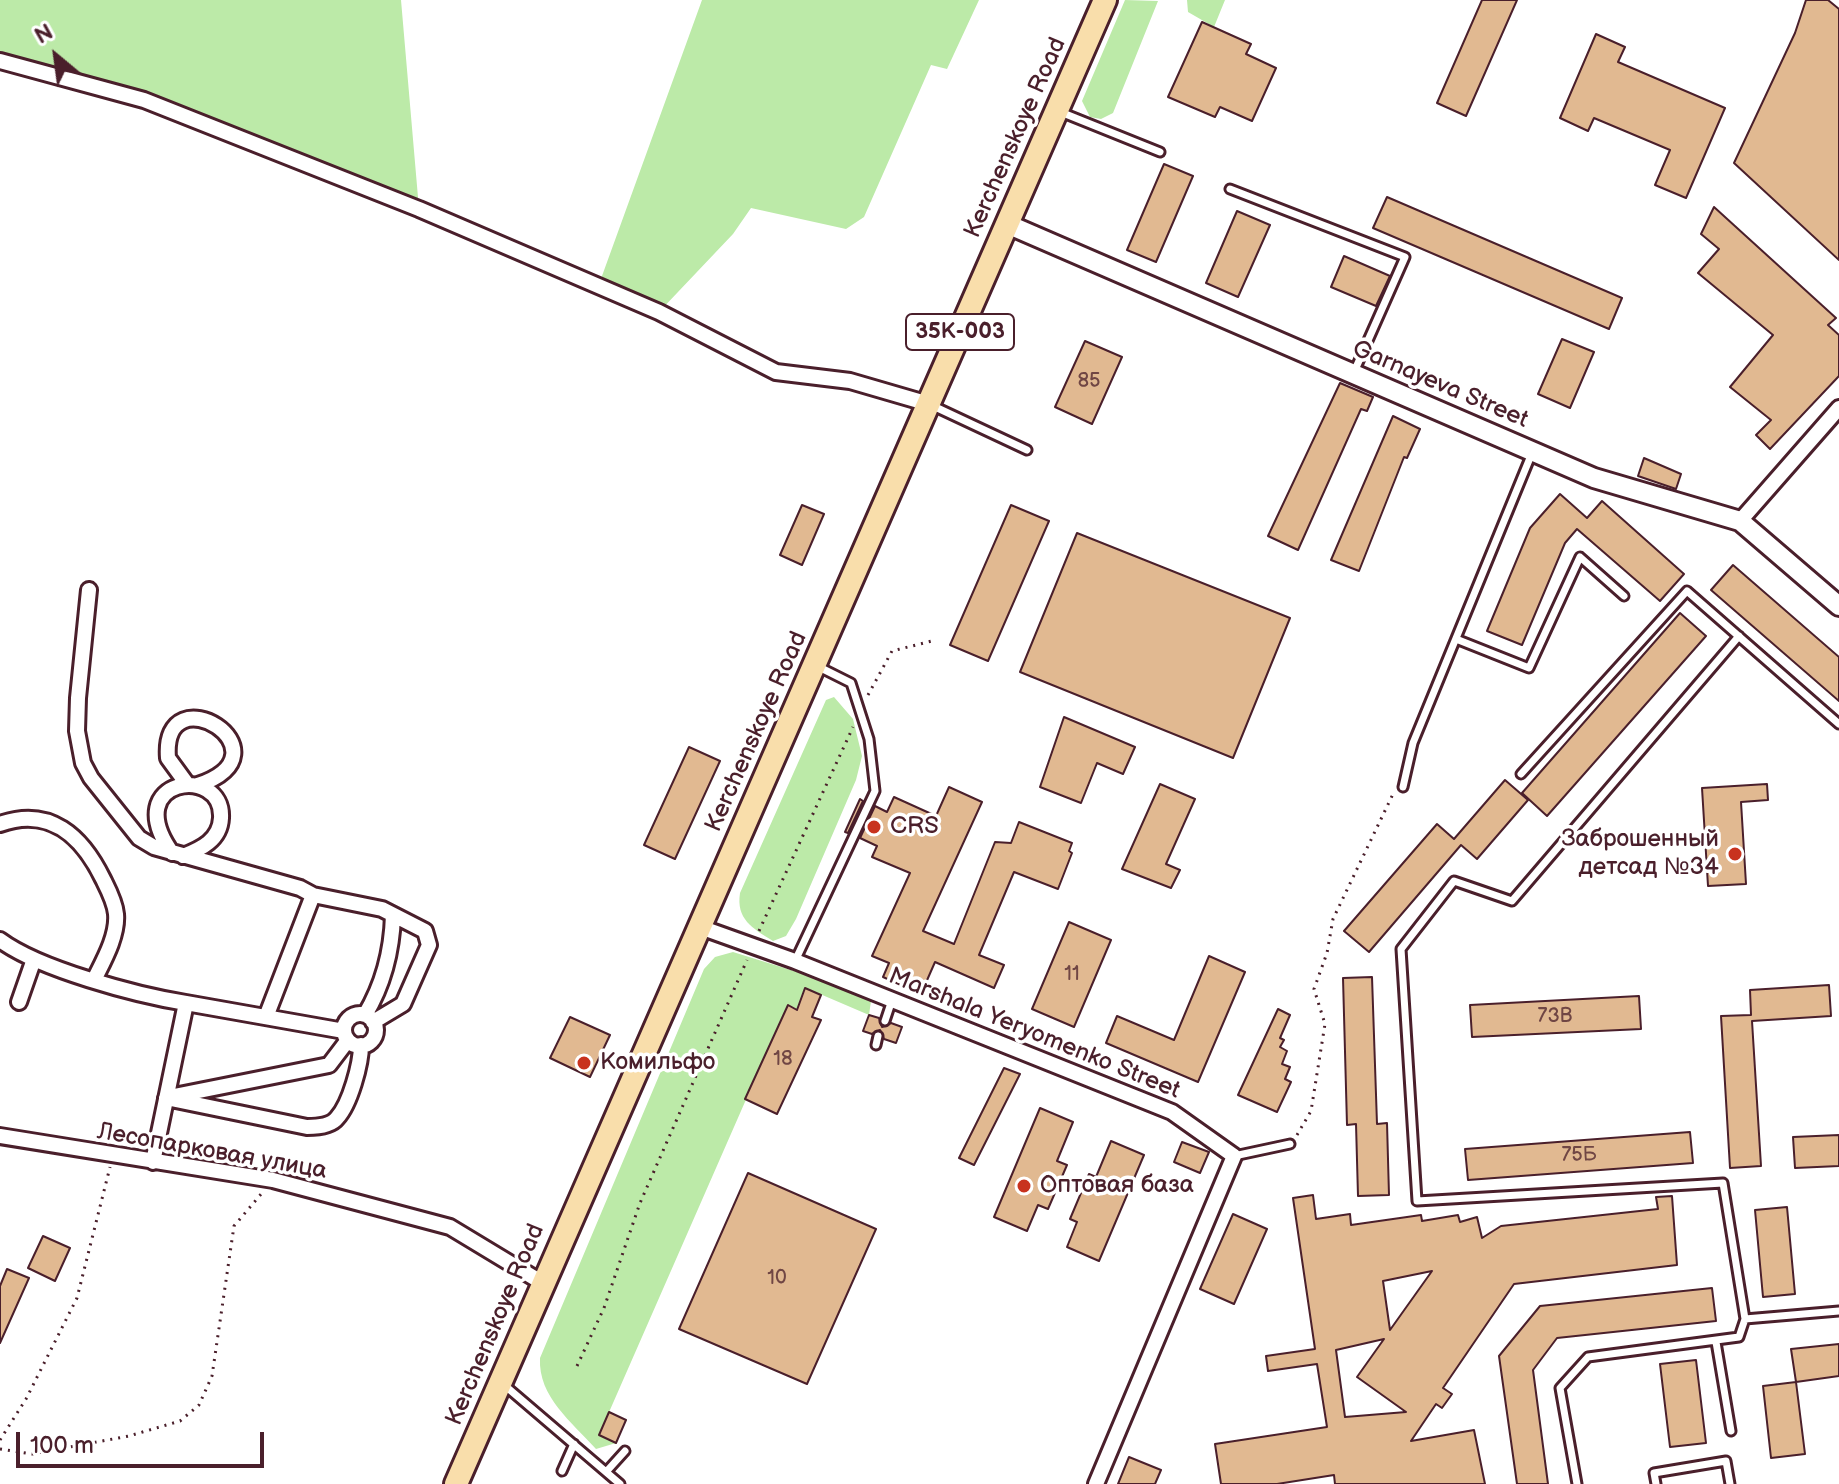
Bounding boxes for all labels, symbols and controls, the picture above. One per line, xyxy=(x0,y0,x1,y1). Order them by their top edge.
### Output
north arrow xyxy=(16,16,96,96)
text: N xyxy=(30,19,58,50)
street label: Kerchenskoye Road xyxy=(959,33,1073,243)
road number: 35К-003 xyxy=(906,314,1014,350)
street label: Garnayeva Street xyxy=(1348,335,1532,435)
house number: 85 xyxy=(1077,370,1101,394)
street label: Kerchenskoye Road xyxy=(700,627,814,837)
place label: CRS xyxy=(890,813,939,841)
marker: CRS xyxy=(865,818,883,836)
place label: Заброшенный детсад №34 xyxy=(1562,826,1719,882)
marker: Заброшенный детсад №34 xyxy=(1726,845,1744,863)
street label: Marshala Yeryomenko Street xyxy=(884,962,1184,1106)
house number: 11 xyxy=(1064,963,1080,987)
house number: 73В xyxy=(1538,1005,1572,1029)
house number: 18 xyxy=(773,1048,793,1072)
place label: Комильфо xyxy=(600,1049,715,1077)
marker: Комильфо xyxy=(575,1054,593,1072)
street label: Лесопарковая улица xyxy=(95,1118,329,1186)
house number: 75Б xyxy=(1561,1144,1597,1168)
place label: Оптовая база xyxy=(1040,1172,1194,1200)
marker: Оптовая база xyxy=(1015,1177,1033,1195)
street label: Kerchenskoye Road xyxy=(441,1220,551,1430)
house number: 10 xyxy=(767,1267,787,1291)
scale bar xyxy=(20,1416,268,1466)
text: 100 m xyxy=(30,1431,94,1460)

